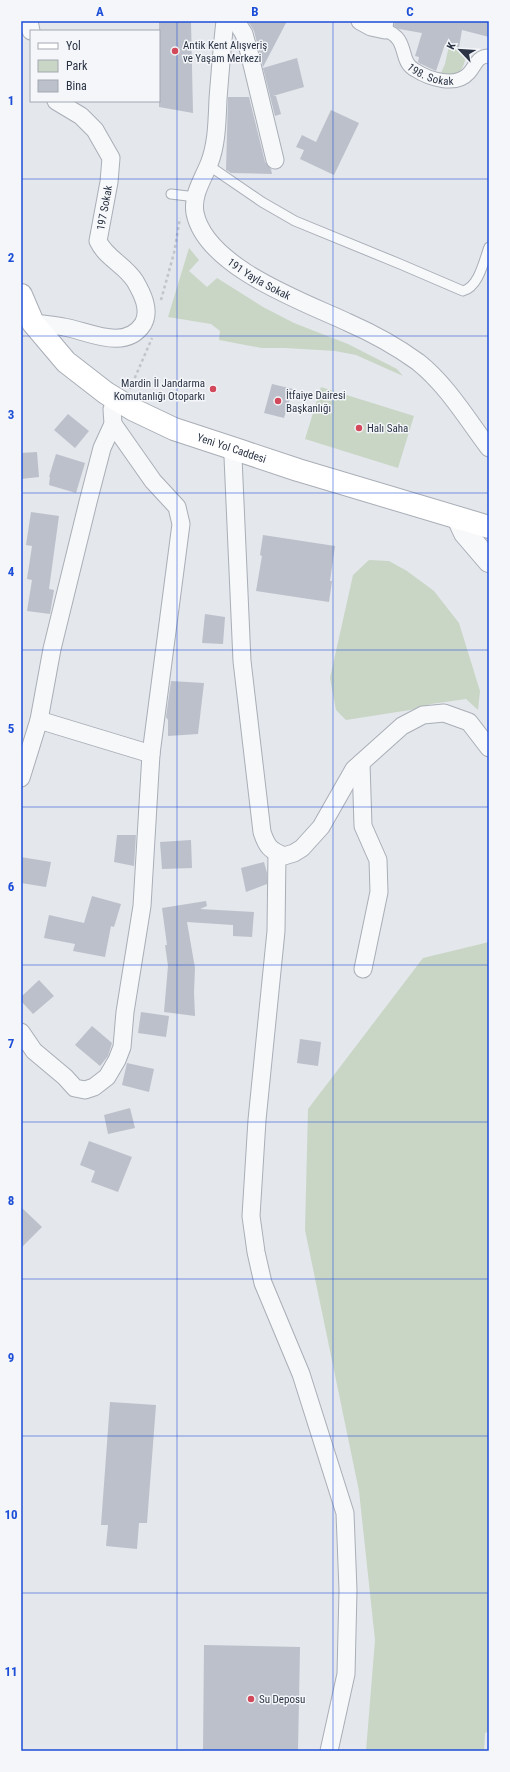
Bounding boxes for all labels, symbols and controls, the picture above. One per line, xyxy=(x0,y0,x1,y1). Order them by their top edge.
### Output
text: A xyxy=(96,4,104,19)
text: B xyxy=(251,4,259,19)
text: C xyxy=(406,4,414,19)
legend xyxy=(30,30,160,102)
north arrow xyxy=(440,30,480,70)
text: Yol xyxy=(66,39,81,53)
place label: Antik Kent Alışveriş ve Yaşam Merkezi xyxy=(183,39,267,65)
text: K xyxy=(444,40,459,51)
marker: Antik Kent Alışveriş ve Yaşam Merkezi xyxy=(170,46,180,56)
text: Park xyxy=(66,59,88,73)
street label: 198. Sokak xyxy=(404,61,454,88)
text: Bina xyxy=(66,79,87,93)
text: 1 xyxy=(8,93,14,108)
street label: 197 Sokak xyxy=(94,184,115,231)
text: 2 xyxy=(8,250,15,265)
street label: 191 Yayla Sokak xyxy=(225,256,293,303)
place label: Mardin İl Jandarma Komutanlığı Otoparkı xyxy=(114,377,205,403)
marker: Mardin İl Jandarma Komutanlığı Otoparkı xyxy=(208,384,218,394)
place label: İtfaiye Dairesi Başkanlığı xyxy=(286,389,346,415)
marker: İtfaiye Dairesi Başkanlığı xyxy=(273,396,283,406)
text: 3 xyxy=(8,407,14,422)
place label: Halı Saha xyxy=(367,422,408,435)
marker: Halı Saha xyxy=(354,423,364,433)
street label: Yeni Yol Caddesi xyxy=(195,431,268,466)
text: 4 xyxy=(8,564,15,579)
text: 5 xyxy=(8,721,15,736)
text: 6 xyxy=(8,879,15,894)
text: 7 xyxy=(8,1036,15,1051)
text: 8 xyxy=(8,1193,14,1208)
text: 9 xyxy=(8,1350,14,1365)
text: 10 xyxy=(4,1507,18,1522)
text: 11 xyxy=(4,1664,18,1679)
place label: Su Deposu xyxy=(259,1693,305,1706)
marker: Su Deposu xyxy=(246,1694,256,1704)

